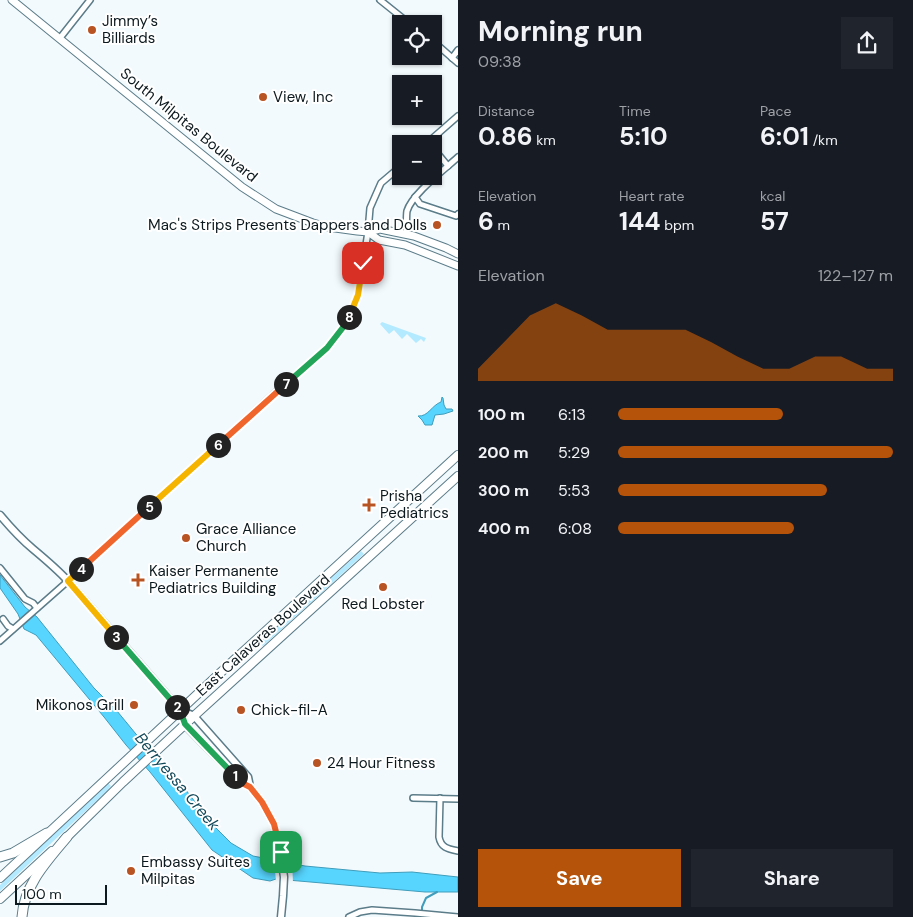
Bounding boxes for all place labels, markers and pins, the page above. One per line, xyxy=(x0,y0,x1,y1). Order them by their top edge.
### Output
place label: Jimmy’s Billiards xyxy=(102,11,158,48)
marker: Jimmy’s Billiards xyxy=(86,24,98,36)
place label: View, Inc xyxy=(273,87,333,107)
marker: View, Inc xyxy=(257,91,269,103)
place label: Mac's Strips Presents Dappers and Dolls xyxy=(148,215,427,235)
marker: Mac's Strips Presents Dappers and Dolls xyxy=(431,219,443,231)
pin xyxy=(342,242,384,284)
pin: 8 xyxy=(336,304,362,330)
pin: 7 xyxy=(274,372,298,396)
pin: 6 xyxy=(206,432,230,458)
place label: Prisha Pediatrics xyxy=(380,486,449,523)
pin: 5 xyxy=(136,494,162,520)
marker: Prisha Pediatrics xyxy=(362,498,376,512)
place label: Grace Alliance Church xyxy=(196,519,296,556)
marker: Grace Alliance Church xyxy=(180,532,192,544)
pin: 4 xyxy=(68,556,94,582)
place label: Kaiser Permanente Pediatrics Building xyxy=(149,561,279,598)
marker: Kaiser Permanente Pediatrics Building xyxy=(131,573,145,587)
marker: Red Lobster xyxy=(377,581,389,593)
place label: Red Lobster xyxy=(341,594,425,614)
pin: 3 xyxy=(104,624,128,650)
pin: 2 xyxy=(164,694,190,720)
place label: Mikonos Grill xyxy=(36,695,124,715)
marker: Mikonos Grill xyxy=(128,699,140,711)
place label: Chick-fil-A xyxy=(251,700,328,720)
marker: Chick-fil-A xyxy=(235,704,247,716)
place label: 24 Hour Fitness xyxy=(327,753,435,773)
marker: 24 Hour Fitness xyxy=(311,757,323,769)
pin: 1 xyxy=(222,764,248,788)
pin xyxy=(260,831,302,873)
place label: Embassy Suites Milpitas xyxy=(141,852,250,889)
marker: Embassy Suites Milpitas xyxy=(125,865,137,877)

